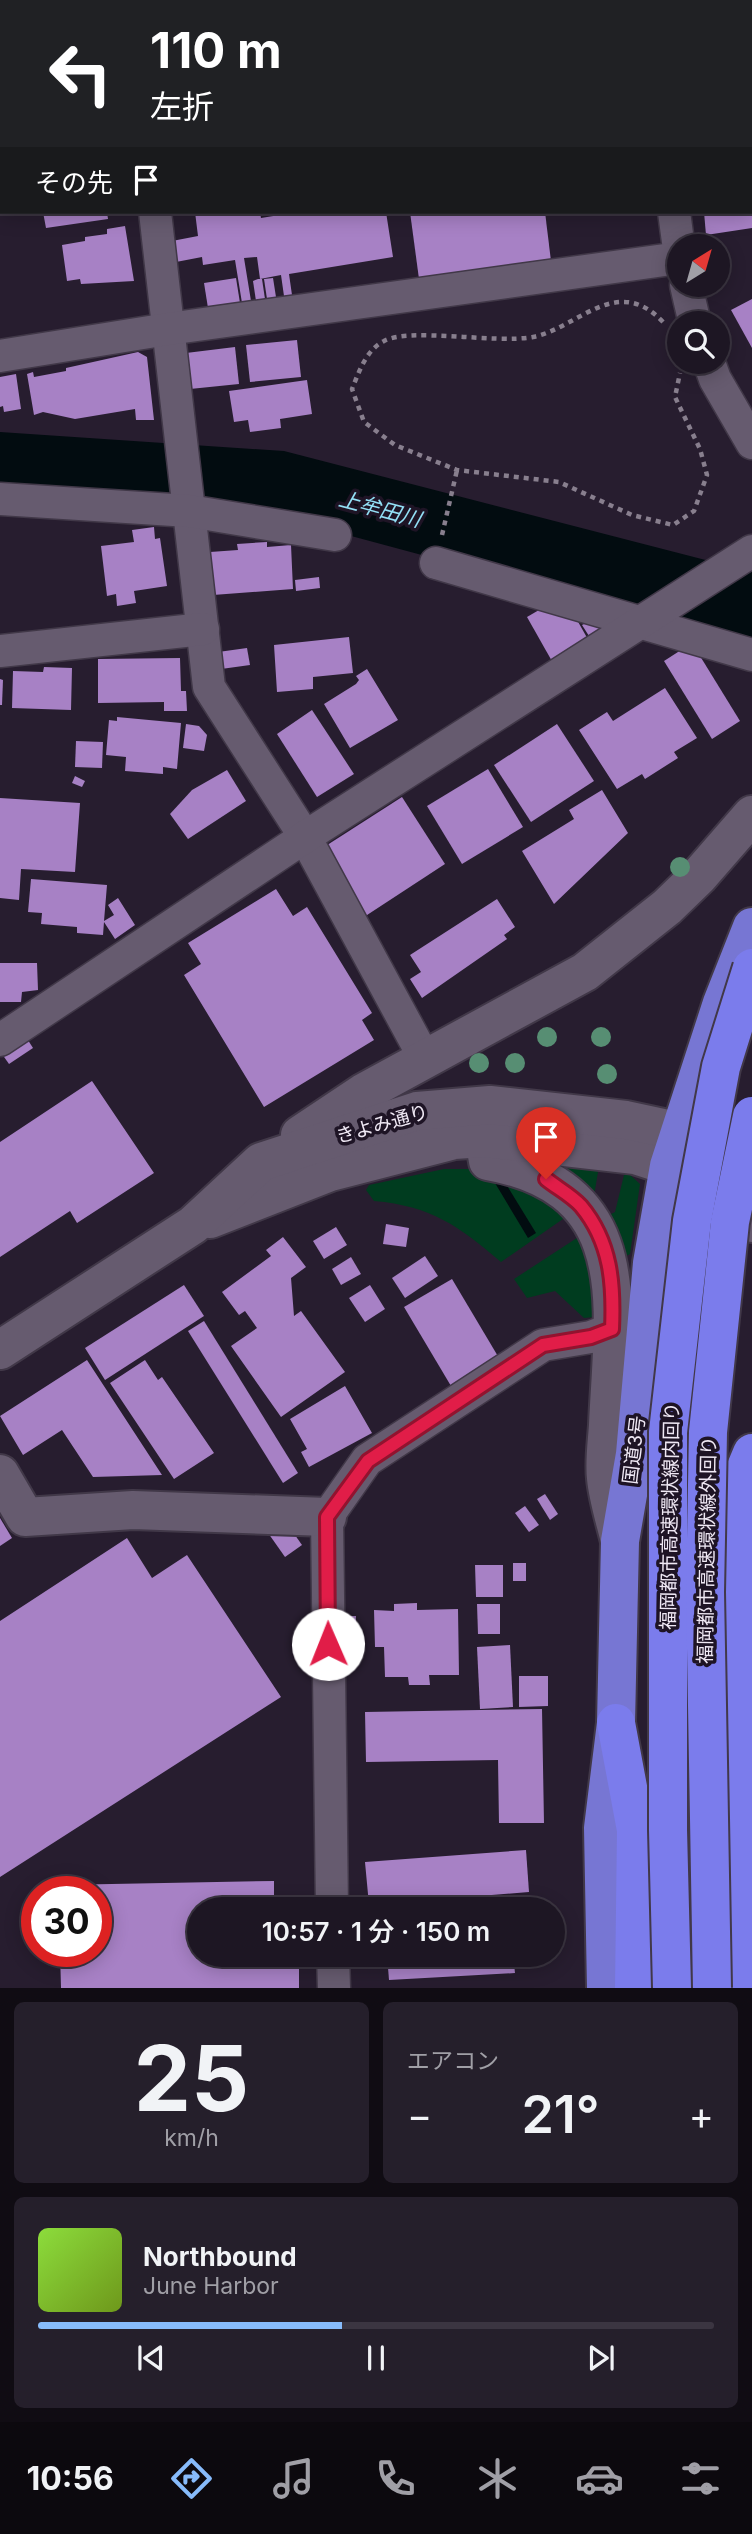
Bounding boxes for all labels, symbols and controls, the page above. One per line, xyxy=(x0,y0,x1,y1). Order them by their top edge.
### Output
text: 110 m xyxy=(150,21,282,80)
icon: left xyxy=(35,28,126,119)
text: 左折 xyxy=(150,87,214,126)
icon: arrive xyxy=(127,161,165,199)
text: その先 xyxy=(35,167,113,198)
north arrow xyxy=(667,234,730,298)
map controls xyxy=(667,234,730,374)
button: search xyxy=(667,311,730,374)
water label: 上牟田川 xyxy=(336,486,426,532)
street label: きよみ通り xyxy=(333,1100,431,1148)
pin xyxy=(516,1107,576,1179)
icon: arrive xyxy=(527,1118,565,1156)
street label: 福岡都市高速環状線内回り xyxy=(657,1402,683,1630)
street label: 国道3号 xyxy=(618,1414,650,1486)
street label: 福岡都市高速環状線外回り xyxy=(694,1436,720,1664)
position arrow xyxy=(291,1607,365,1681)
speed limit sign: 30 xyxy=(21,1876,112,1967)
text: 10:57 · 1 分 · 150 m xyxy=(262,1916,490,1947)
text: 25 xyxy=(134,2023,249,2133)
text: エアコン xyxy=(407,2047,499,2075)
text: 21° xyxy=(521,2083,600,2146)
text: − xyxy=(407,2092,432,2138)
text: + xyxy=(689,2092,714,2138)
text: km/h xyxy=(164,2124,219,2152)
text: Northbound xyxy=(143,2241,297,2272)
text: June Harbor xyxy=(143,2272,279,2300)
icon: previous xyxy=(132,2339,170,2377)
icon: pause xyxy=(357,2339,395,2377)
icon: next xyxy=(582,2339,620,2377)
icon: directions xyxy=(167,2454,216,2503)
icon: music xyxy=(269,2454,318,2503)
icon: phone xyxy=(371,2454,420,2503)
icon: climate xyxy=(473,2454,522,2503)
icon: car xyxy=(575,2454,624,2503)
icon: filters xyxy=(676,2454,725,2503)
text: 10:56 xyxy=(26,2459,114,2498)

